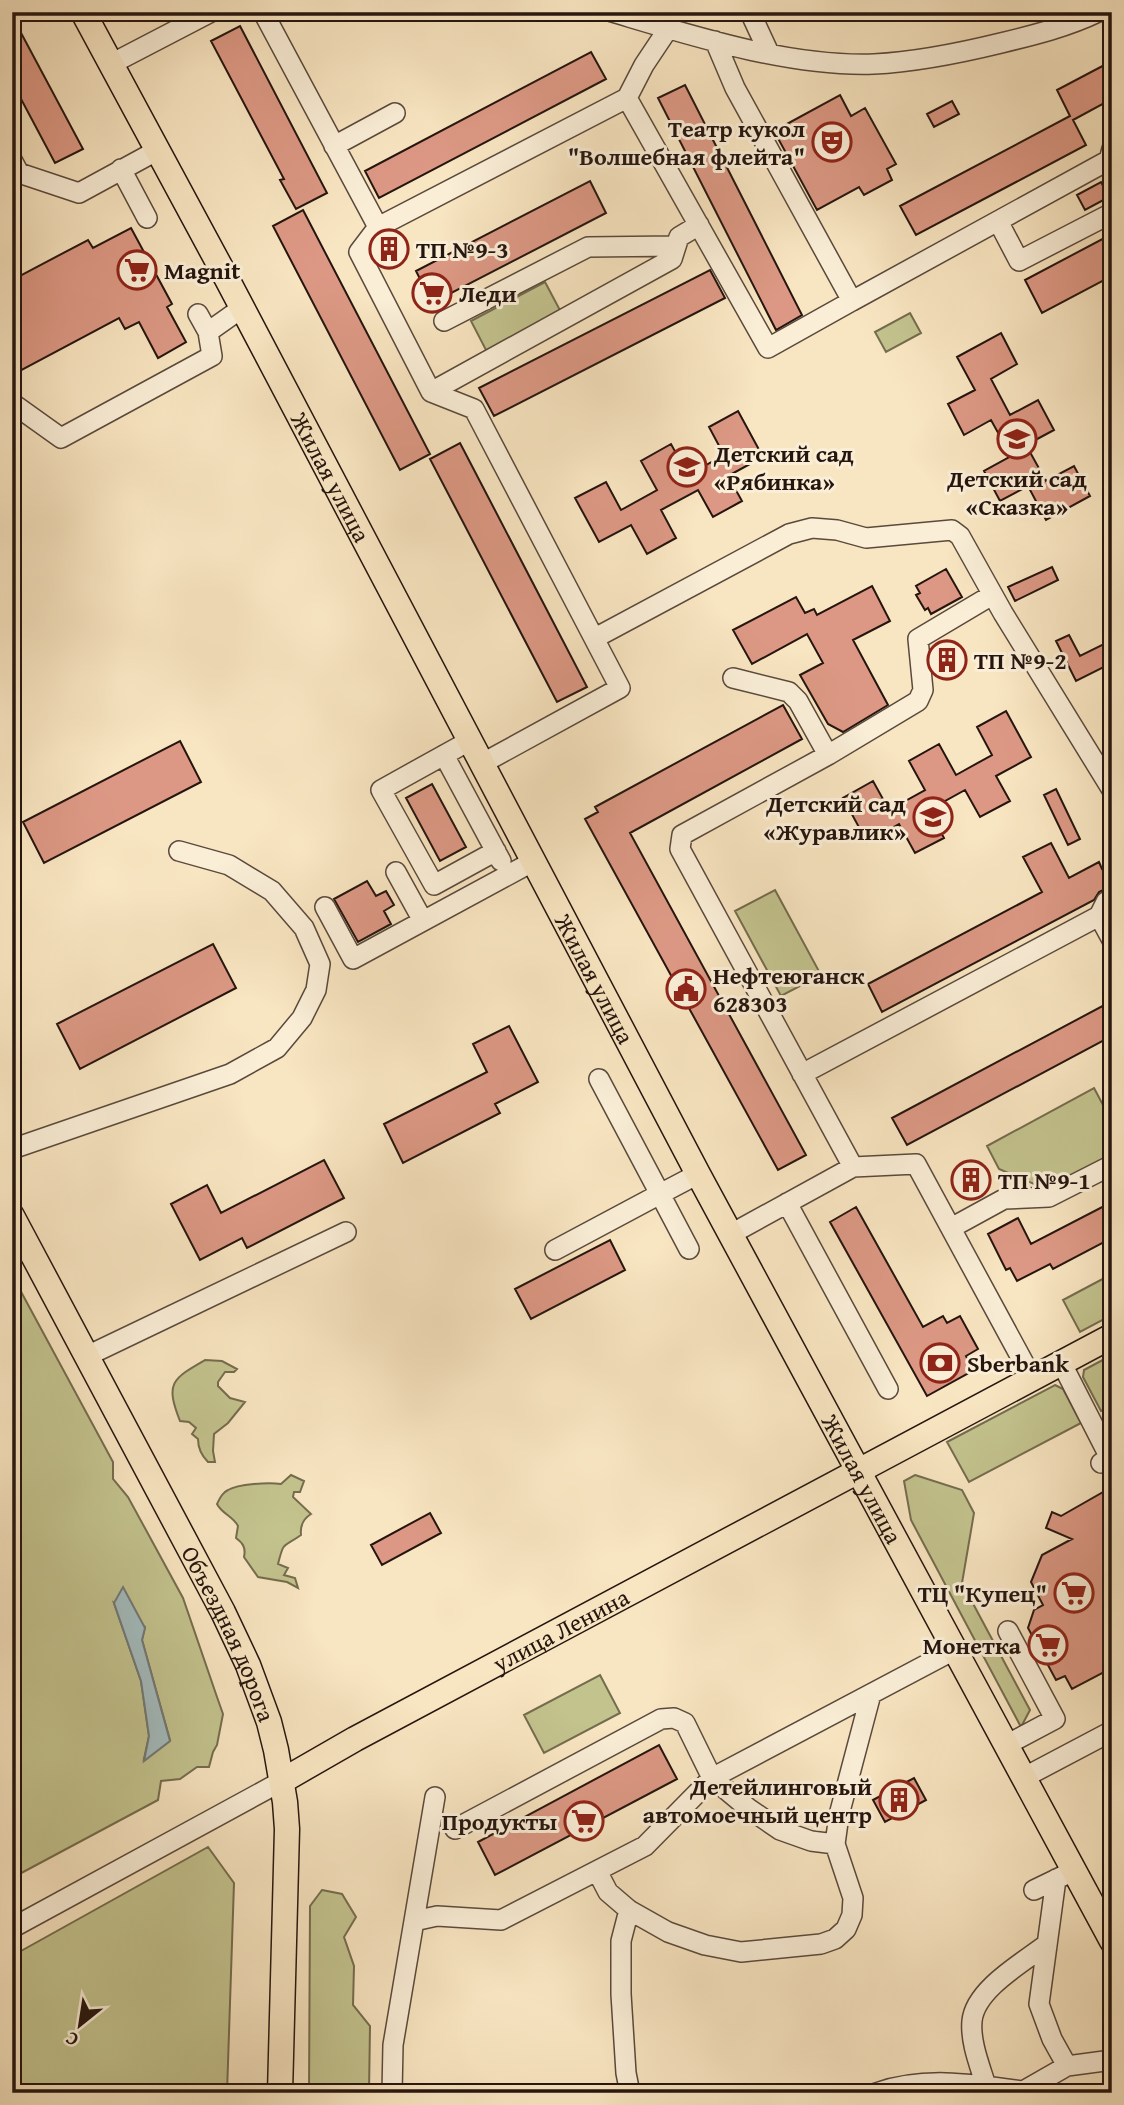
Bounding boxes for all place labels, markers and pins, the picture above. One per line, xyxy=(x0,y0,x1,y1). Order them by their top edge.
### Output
place label: Театр кукол "Волшебная флейта" xyxy=(568,111,805,174)
theatre icon: Театр кукол "Волшебная флейта" xyxy=(811,121,853,163)
building icon: ТП №9-3 xyxy=(368,228,410,270)
place label: ТП №9-3 xyxy=(416,232,509,267)
supermarket icon: Magnit xyxy=(116,249,158,291)
place label: Magnit xyxy=(164,253,240,288)
supermarket icon: Леди xyxy=(411,272,453,314)
place label: Леди xyxy=(459,276,517,311)
school or university icon: Детский сад «Сказка» xyxy=(996,418,1038,460)
place label: Детский сад «Рябинка» xyxy=(713,436,854,499)
school or university icon: Детский сад «Рябинка» xyxy=(666,446,708,488)
place label: Детский сад «Сказка» xyxy=(946,461,1087,524)
building icon: ТП №9-2 xyxy=(926,639,968,681)
place label: ТП №9-2 xyxy=(974,643,1067,678)
place label: Детский сад «Журавлик» xyxy=(763,786,906,849)
school or university icon: Детский сад «Журавлик» xyxy=(912,796,954,838)
place label: Нефтеюганск 628303 xyxy=(713,958,865,1021)
public building icon: Нефтеюганск 628303 xyxy=(665,968,707,1010)
building icon: ТП №9-1 xyxy=(950,1159,992,1201)
place label: ТП №9-1 xyxy=(998,1163,1091,1198)
bank icon: Sberbank xyxy=(919,1342,961,1384)
place label: Sberbank xyxy=(967,1346,1069,1381)
supermarket icon: ТЦ "Купец" xyxy=(1053,1572,1095,1614)
place label: ТЦ "Купец" xyxy=(918,1576,1047,1611)
supermarket icon: Монетка xyxy=(1027,1624,1069,1666)
place label: Монетка xyxy=(923,1628,1022,1663)
place label: Детейлинговый автомоечный центр xyxy=(643,1769,872,1832)
building icon: Детейлинговый автомоечный центр xyxy=(878,1779,920,1821)
supermarket icon: Продукты xyxy=(563,1800,605,1842)
place label: Продукты xyxy=(442,1804,557,1839)

